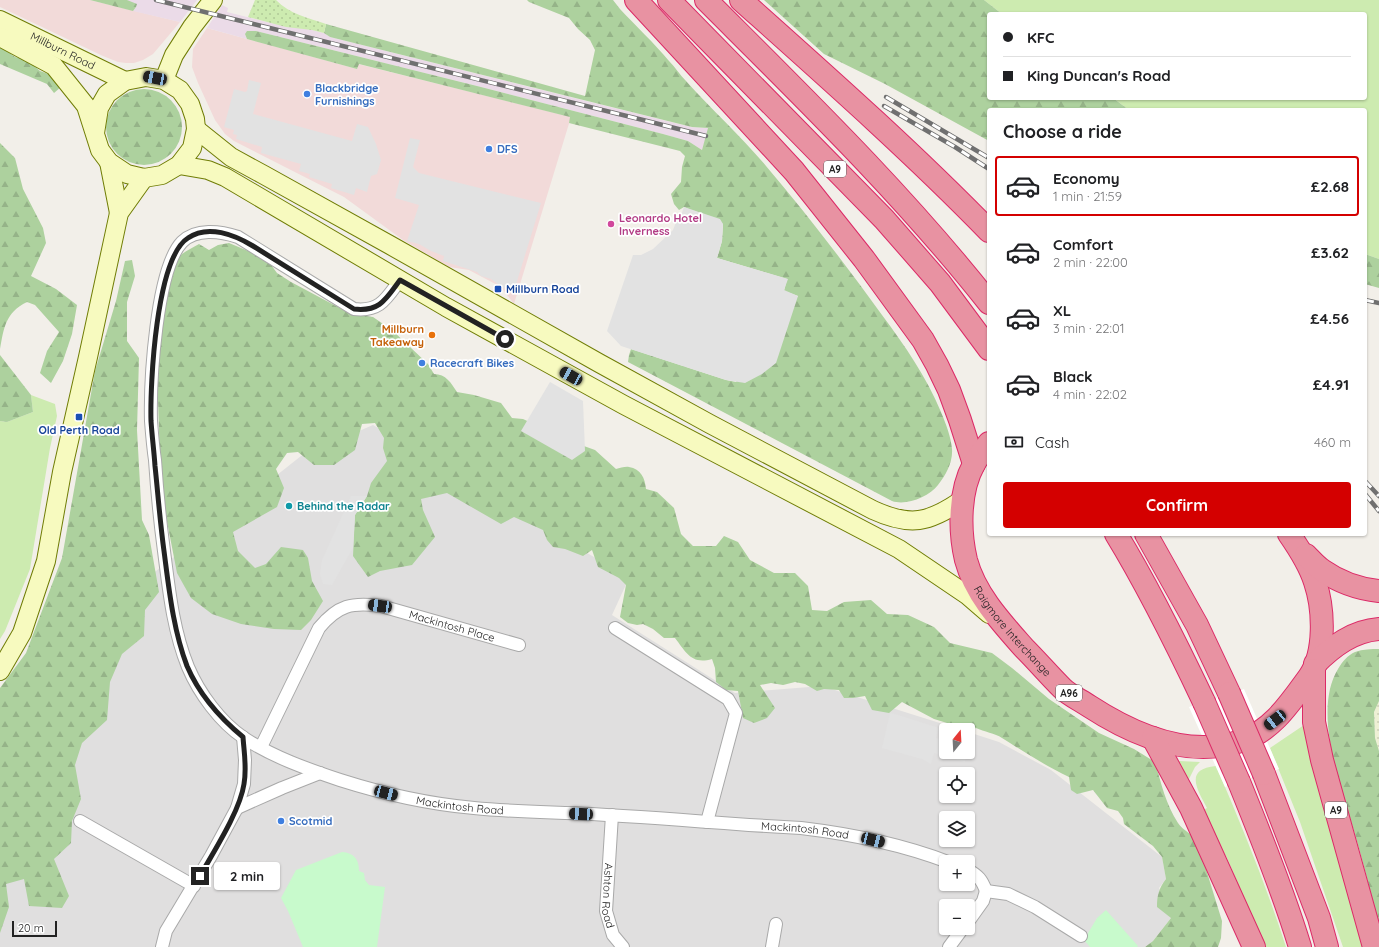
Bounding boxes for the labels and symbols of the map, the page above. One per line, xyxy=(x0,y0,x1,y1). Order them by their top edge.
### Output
street label: Millburn Road xyxy=(28,29,98,72)
car xyxy=(142,70,168,86)
place label: Blackbridge Furnishings xyxy=(315,81,379,108)
marker: Blackbridge Furnishings xyxy=(302,89,312,99)
place label: DFS xyxy=(497,142,518,156)
marker: DFS xyxy=(484,144,494,154)
road number: A9 xyxy=(824,161,846,177)
place label: Leonardo Hotel Inverness xyxy=(619,211,702,238)
marker: Leonardo Hotel Inverness xyxy=(606,219,616,229)
place label: Millburn Road xyxy=(506,282,580,296)
marker: Millburn Road xyxy=(493,284,503,294)
place label: Millburn Takeaway xyxy=(370,322,424,349)
marker: Millburn Takeaway xyxy=(427,330,437,340)
route start xyxy=(496,330,514,348)
place label: Racecraft Bikes xyxy=(430,356,514,370)
marker: Racecraft Bikes xyxy=(417,358,427,368)
car xyxy=(558,365,584,387)
marker: Old Perth Road xyxy=(74,412,84,422)
place label: Old Perth Road xyxy=(38,423,120,437)
place label: Behind the Radar xyxy=(297,499,390,513)
marker: Behind the Radar xyxy=(284,501,294,511)
street label: Raigmore Interchange xyxy=(971,583,1054,679)
car xyxy=(367,598,393,614)
street label: Mackintosh Place xyxy=(407,607,496,645)
road number: A96 xyxy=(1056,685,1082,701)
car xyxy=(1262,708,1288,732)
north arrow xyxy=(939,723,975,759)
car xyxy=(373,784,399,802)
street label: Mackintosh Road xyxy=(415,793,504,817)
road number: A9 xyxy=(1325,802,1347,818)
car xyxy=(569,807,593,821)
place label: Scotmid xyxy=(289,814,332,828)
marker: Scotmid xyxy=(276,816,286,826)
street label: Mackintosh Road xyxy=(761,819,850,842)
car xyxy=(860,831,886,849)
callout: 2 min xyxy=(214,862,280,890)
street label: Ashton Road xyxy=(599,863,618,930)
route end xyxy=(191,867,209,885)
scale bar xyxy=(12,919,57,938)

